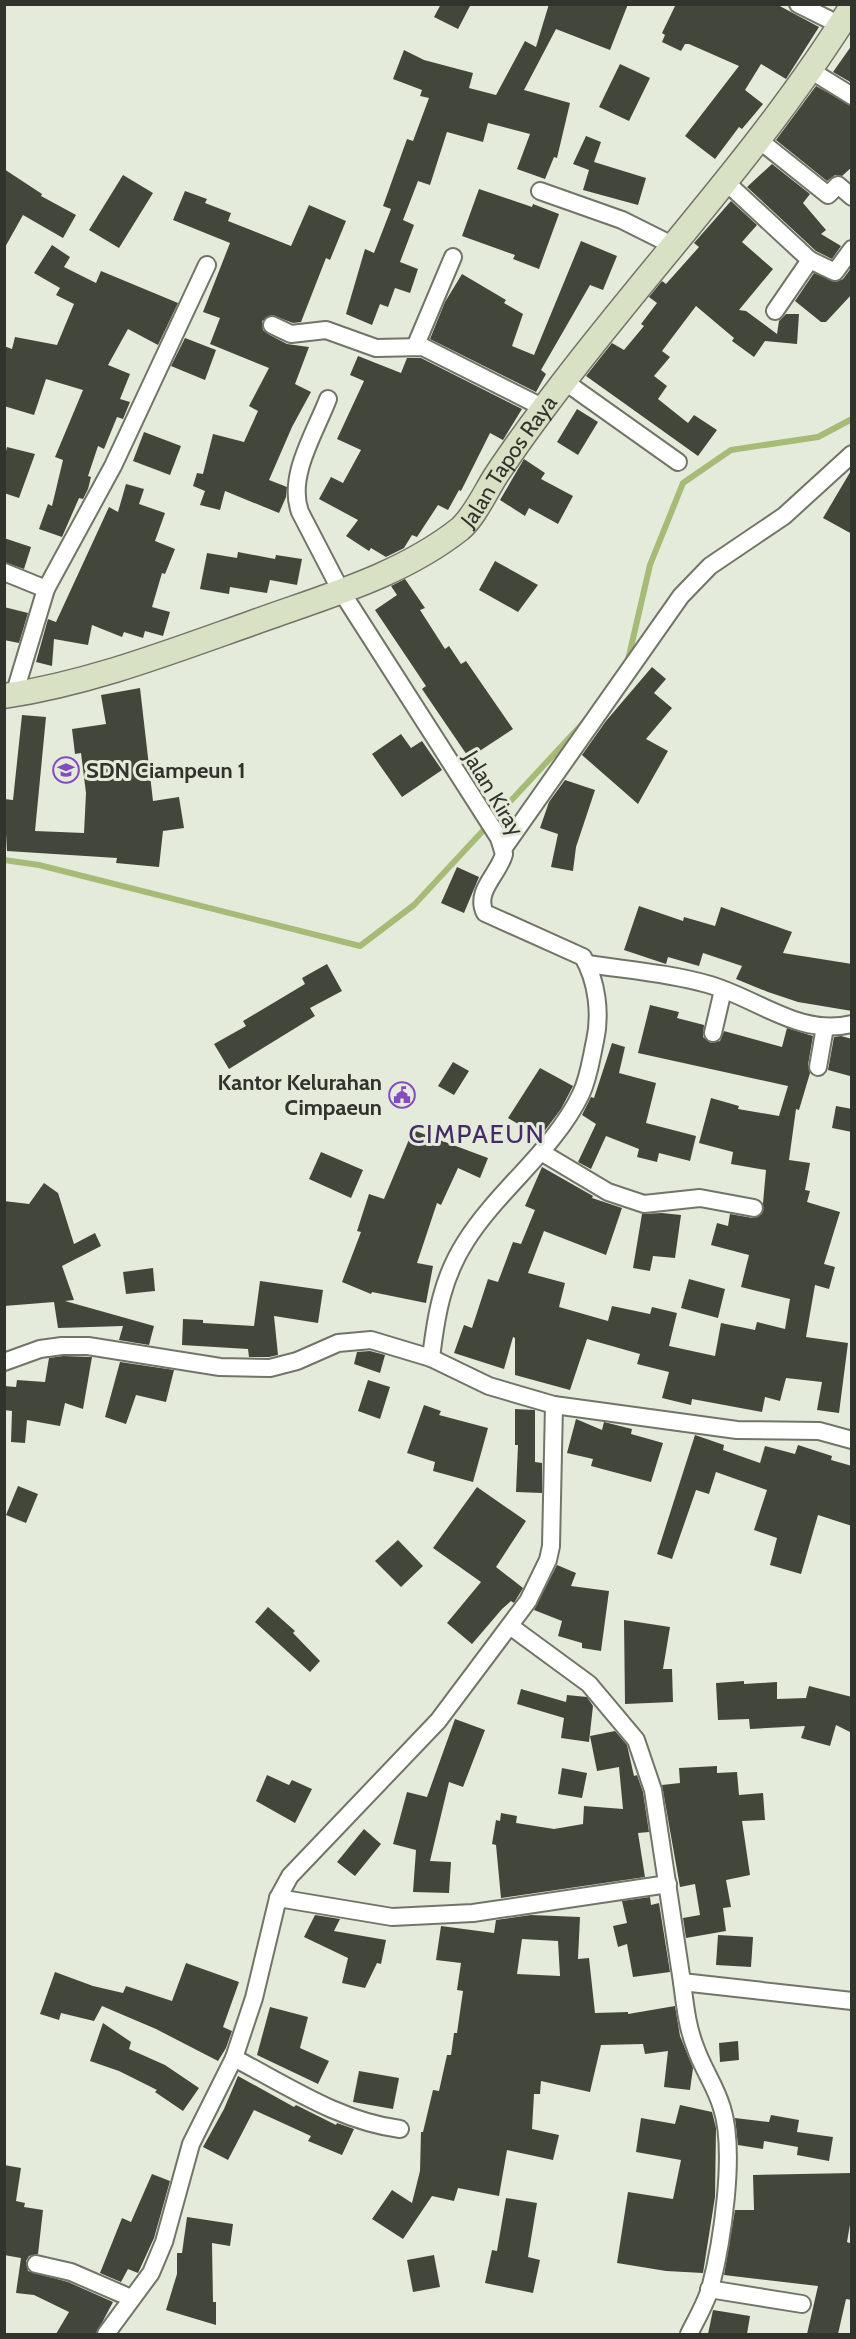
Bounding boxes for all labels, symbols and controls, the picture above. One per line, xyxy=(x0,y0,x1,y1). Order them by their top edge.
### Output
street label: Jalan Tapos Raya xyxy=(454,389,563,534)
street label: Jalan Kiray xyxy=(457,745,530,841)
school or university icon: SDN Ciampeun 1 xyxy=(51,755,81,785)
place label: SDN Ciampeun 1 xyxy=(86,757,246,784)
place label: Kantor Kelurahan Cimpaeun xyxy=(218,1069,382,1121)
public building icon: Kantor Kelurahan Cimpaeun xyxy=(387,1080,417,1110)
district label: CIMPAEUN xyxy=(409,1118,545,1150)

